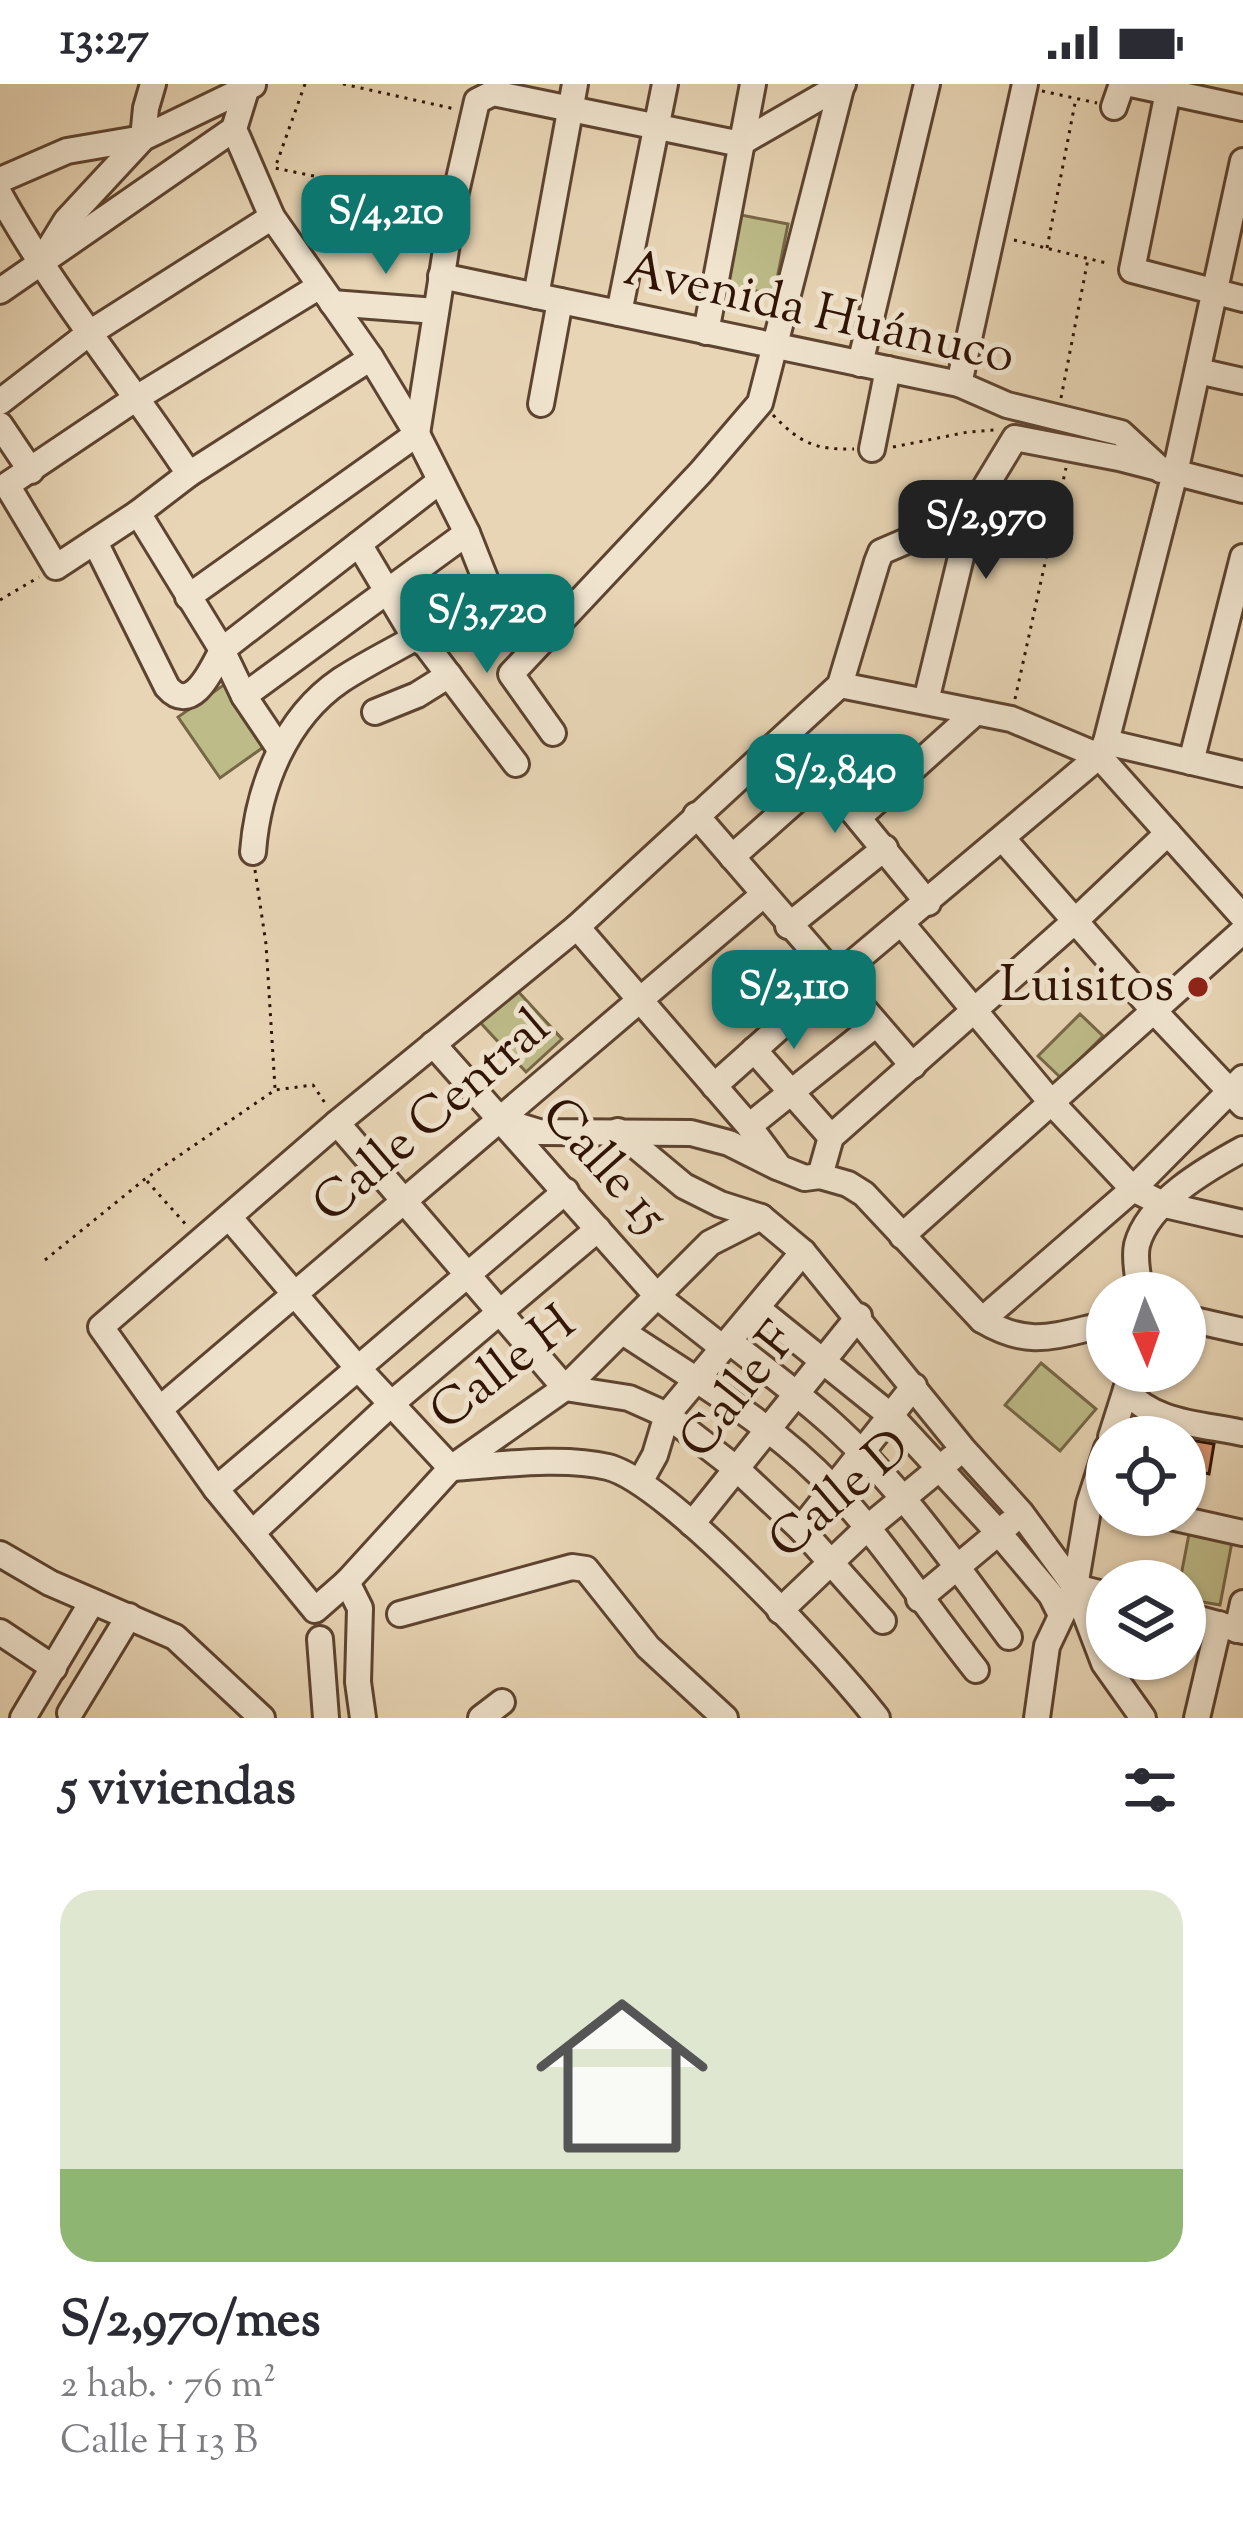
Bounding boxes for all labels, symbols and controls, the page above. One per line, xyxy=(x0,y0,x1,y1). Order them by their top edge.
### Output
text: 13:27 xyxy=(60,10,149,75)
pin: S/4,210 xyxy=(275,175,497,277)
text: S/4,210 xyxy=(328,186,444,242)
street label: Avenida Huánuco xyxy=(617,235,1021,395)
pin: S/2,970 xyxy=(875,480,1097,582)
text: S/2,970 xyxy=(925,491,1047,547)
pin: S/3,720 xyxy=(376,574,598,676)
text: S/3,720 xyxy=(427,585,547,641)
pin: S/2,840 xyxy=(724,734,946,836)
text: S/2,840 xyxy=(774,745,896,801)
pin: S/2,110 xyxy=(683,950,905,1052)
place label: Luisitos xyxy=(1000,951,1174,1024)
text: S/2,110 xyxy=(739,961,849,1017)
marker: Luisitos xyxy=(1185,974,1211,1000)
street label: Calle Central xyxy=(298,994,568,1242)
street label: Calle 15 xyxy=(522,1083,684,1251)
north arrow xyxy=(1086,1272,1206,1392)
map controls xyxy=(1086,1272,1206,1680)
street label: Calle H xyxy=(416,1290,592,1450)
street label: Calle F xyxy=(664,1309,816,1475)
street label: Calle D xyxy=(754,1414,928,1578)
button: locate xyxy=(1086,1416,1206,1536)
button: layers xyxy=(1086,1560,1206,1680)
text: 5 viviendas xyxy=(60,1754,296,1827)
icon: filters xyxy=(1117,1757,1183,1823)
icon: home xyxy=(514,1968,730,2184)
text: S/2,970/mes xyxy=(60,2286,321,2359)
text: 2 hab. · 76 m² xyxy=(60,2359,276,2415)
text: Calle H 13 B xyxy=(60,2415,258,2471)

